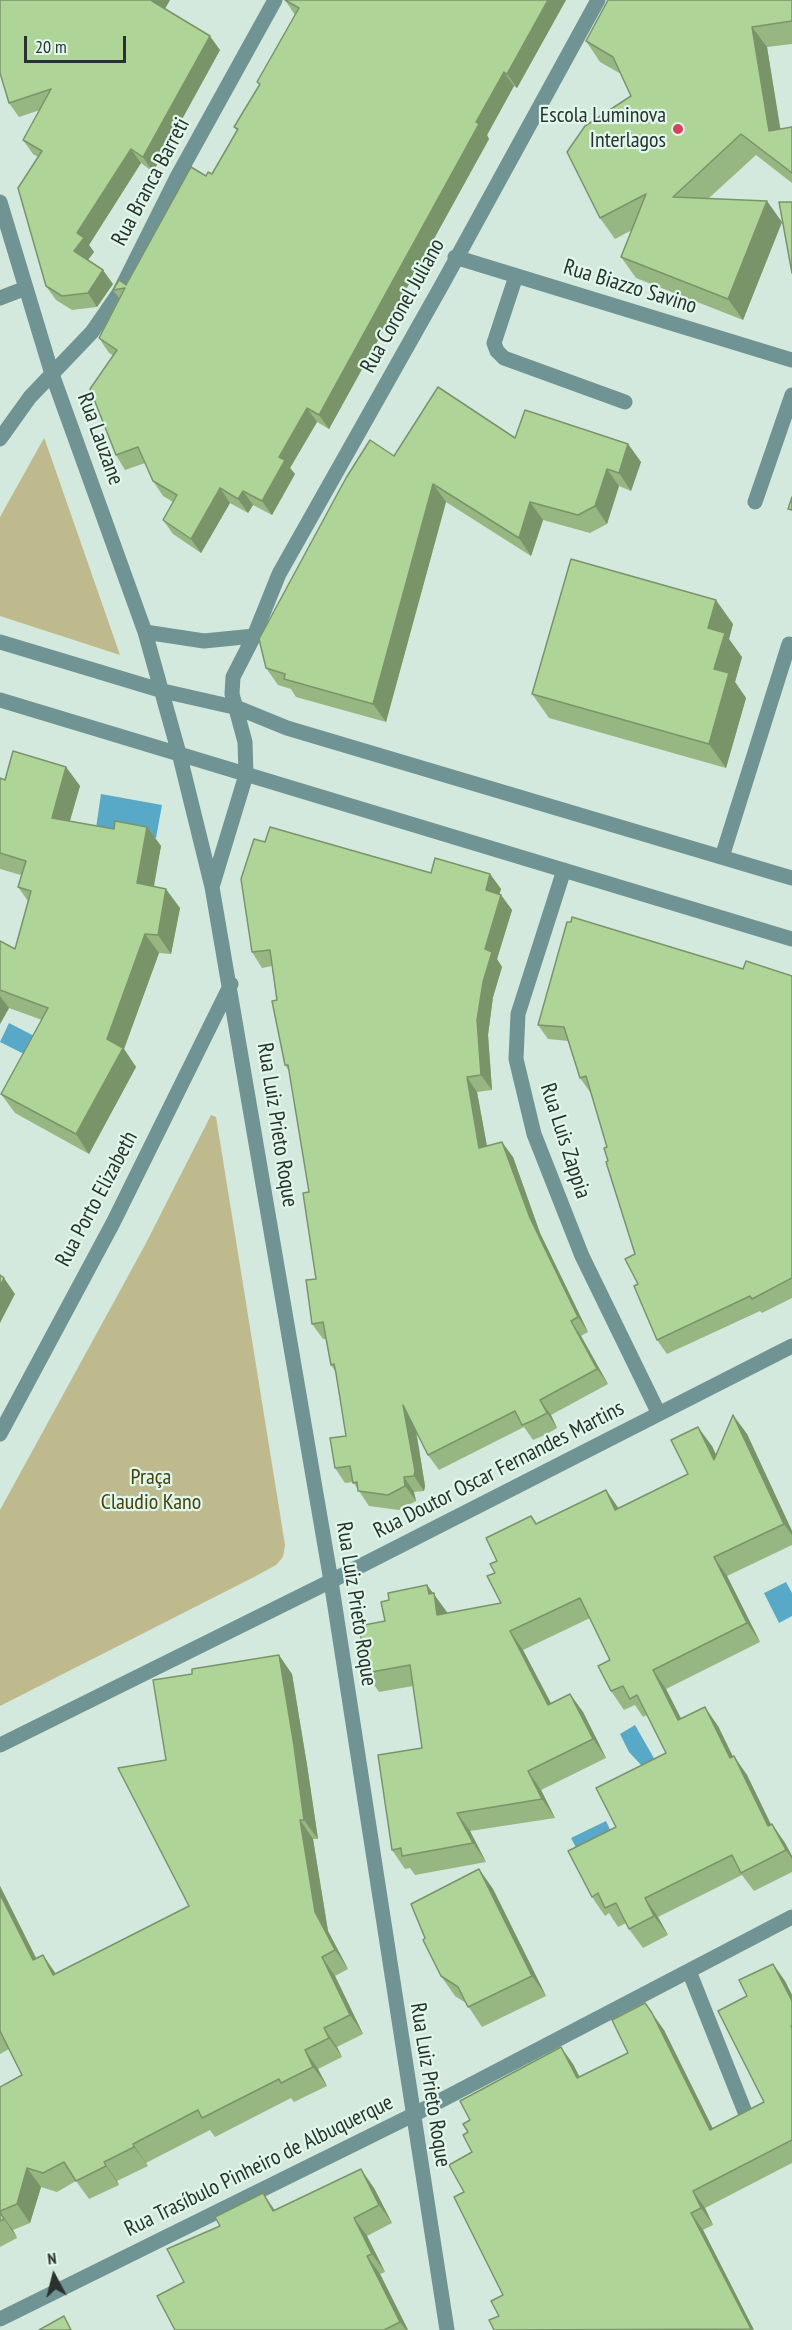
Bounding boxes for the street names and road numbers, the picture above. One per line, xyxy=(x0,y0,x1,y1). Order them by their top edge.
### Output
street label: Rua Branca Barreti xyxy=(106,114,196,250)
street label: Rua Coronel Juliano xyxy=(355,234,451,378)
street label: Rua Biazzo Savino xyxy=(560,254,700,320)
street label: Rua Lauzane xyxy=(71,389,129,489)
street label: Rua Luiz Prieto Roque xyxy=(251,1041,303,1209)
street label: Rua Luis Zappia xyxy=(534,1080,596,1202)
street label: Rua Porto Elizabeth xyxy=(50,1127,144,1271)
street label: Rua Doutor Oscar Fernandes Martins xyxy=(369,1395,629,1545)
street label: Rua Luiz Prieto Roque xyxy=(330,1520,382,1688)
street label: Rua Luiz Prieto Roque xyxy=(404,2001,456,2169)
street label: Rua Trasíbulo Pinheiro de Albuquerque xyxy=(121,2089,397,2243)

